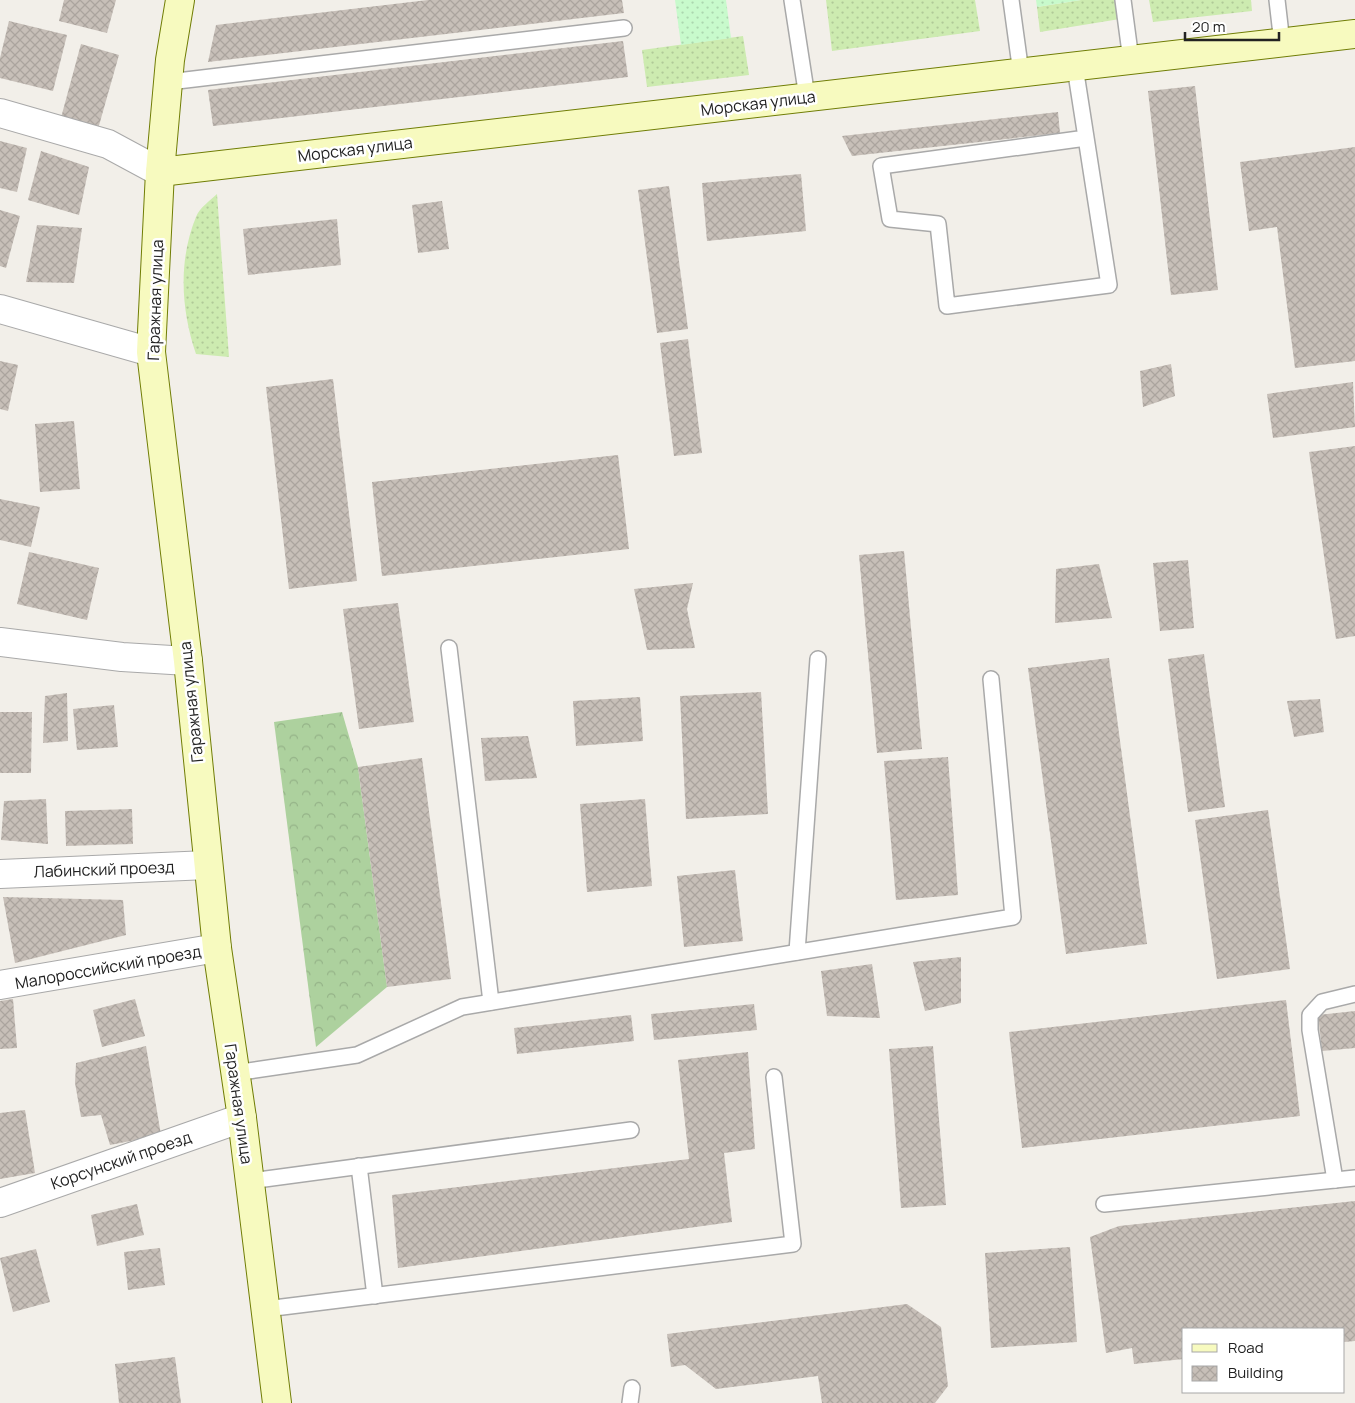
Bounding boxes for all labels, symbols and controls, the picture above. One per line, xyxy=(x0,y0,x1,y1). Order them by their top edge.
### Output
scale bar xyxy=(1185,10,1279,42)
text: 20 m xyxy=(1192,16,1225,37)
street label: Морская улица xyxy=(699,85,817,121)
street label: Морская улица xyxy=(296,131,414,167)
street label: Гаражная улица xyxy=(142,239,168,361)
street label: Гаражная улица xyxy=(174,640,208,764)
street label: Лабинский проезд xyxy=(33,856,175,882)
street label: Малороссийский проезд xyxy=(13,940,203,994)
street label: Гаражная улица xyxy=(220,1042,258,1166)
street label: Корсунский проезд xyxy=(48,1126,195,1194)
legend xyxy=(1182,1328,1345,1393)
text: Road xyxy=(1228,1337,1264,1358)
text: Building xyxy=(1228,1362,1283,1383)

